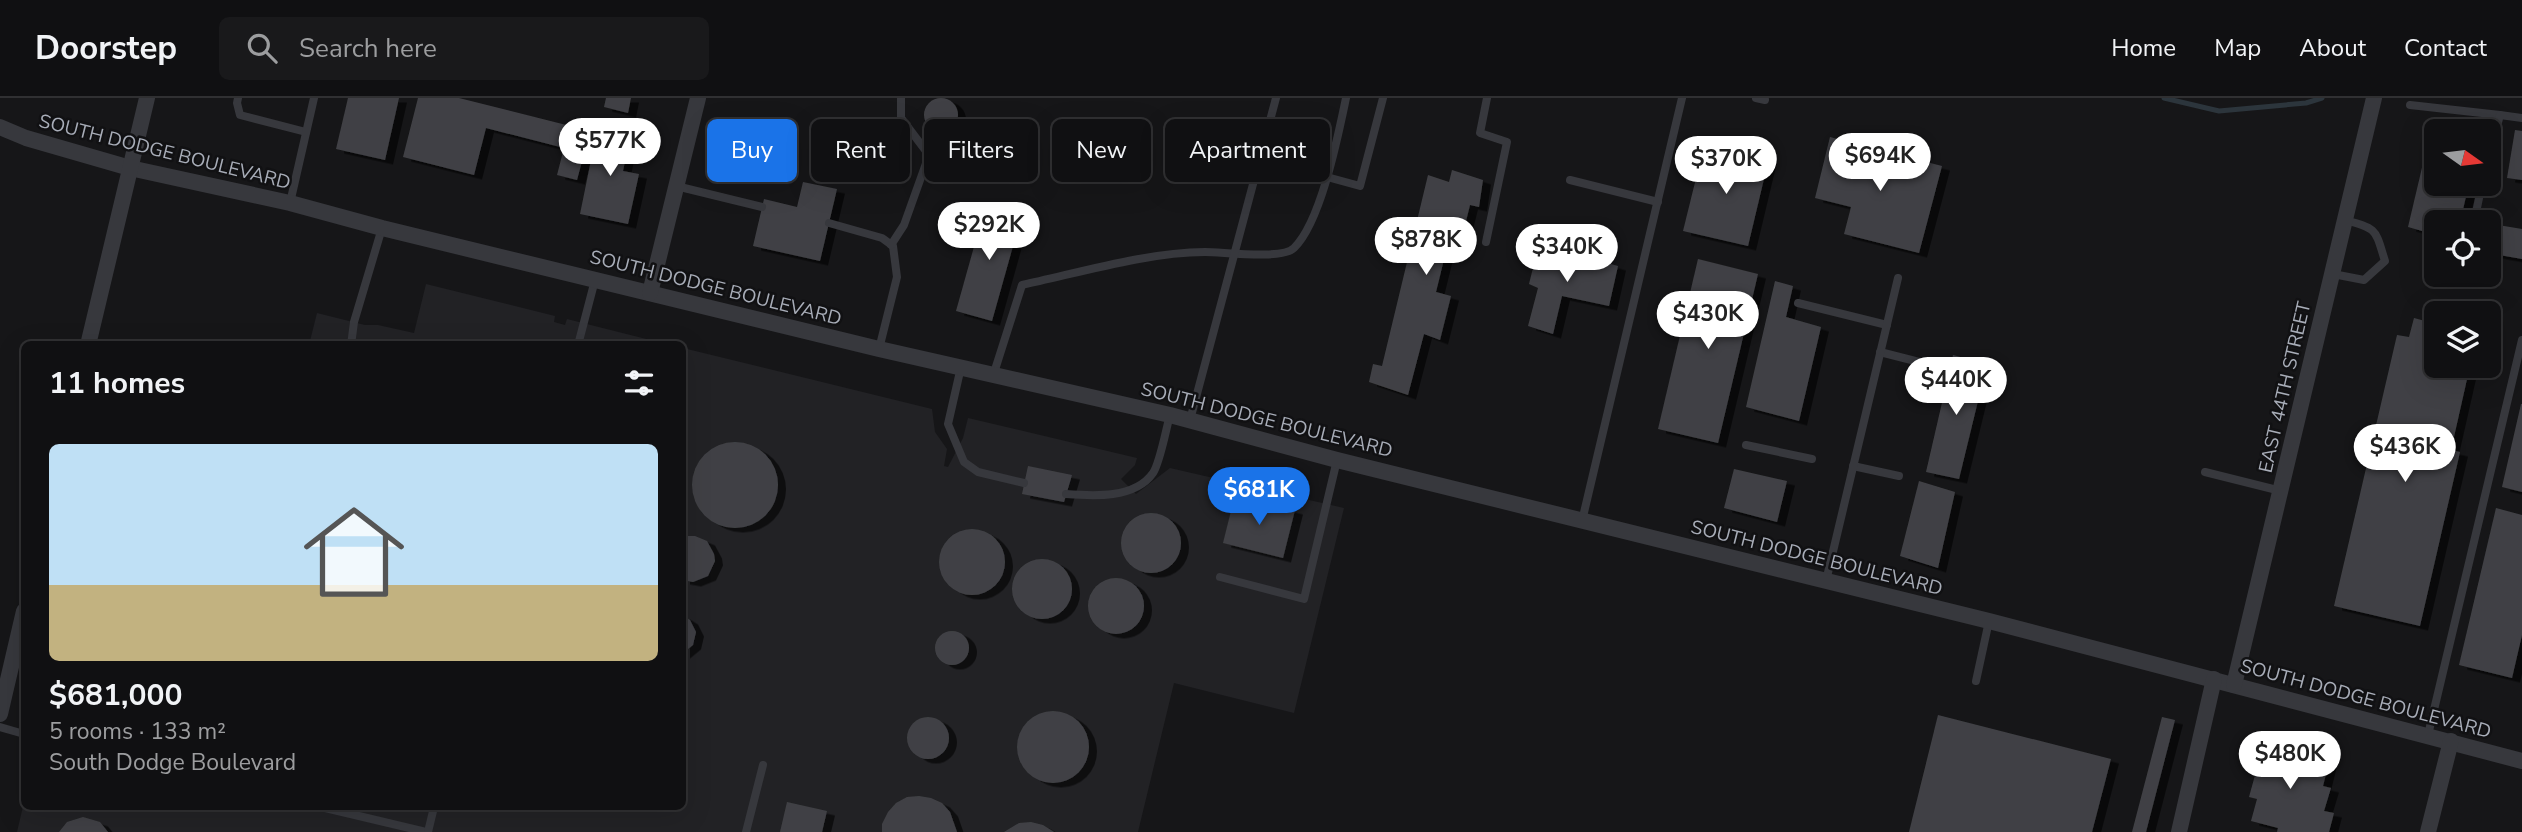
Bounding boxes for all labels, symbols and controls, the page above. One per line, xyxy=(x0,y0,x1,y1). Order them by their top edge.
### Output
search box xyxy=(219,17,709,80)
text: Doorstep xyxy=(35,26,177,71)
icon: search xyxy=(243,29,281,67)
text: Search here xyxy=(299,31,437,66)
text: Home xyxy=(2111,32,2176,64)
text: Map xyxy=(2214,32,2261,64)
text: About xyxy=(2299,32,2366,64)
text: Contact xyxy=(2404,32,2487,64)
street label: SOUTH DODGE BOULEVARD xyxy=(36,108,293,196)
pin: $577K xyxy=(561,118,659,178)
chip: Buy xyxy=(707,119,797,182)
chip: Rent xyxy=(811,119,910,182)
chip: Filters xyxy=(924,119,1038,182)
chip: New xyxy=(1052,119,1151,182)
chip: Apartment xyxy=(1165,119,1330,182)
north arrow xyxy=(2424,119,2501,196)
map controls xyxy=(2424,119,2501,378)
text: $577K xyxy=(575,125,645,156)
pin: $694K xyxy=(1831,134,1929,193)
pin: $370K xyxy=(1677,136,1775,196)
text: $694K xyxy=(1845,140,1915,171)
text: $370K xyxy=(1691,143,1761,174)
pin: $292K xyxy=(940,202,1038,262)
text: $292K xyxy=(954,209,1024,240)
button: locate xyxy=(2424,210,2501,287)
pin: $878K xyxy=(1377,218,1475,277)
text: $878K xyxy=(1391,224,1461,255)
pin: $340K xyxy=(1518,225,1616,284)
text: $340K xyxy=(1532,231,1602,262)
street label: SOUTH DODGE BOULEVARD xyxy=(587,244,844,332)
pin: $430K xyxy=(1659,292,1757,351)
text: $430K xyxy=(1673,298,1743,329)
street label: EAST 44TH STREET xyxy=(2253,299,2317,475)
button: layers xyxy=(2424,301,2501,378)
pin: $440K xyxy=(1907,358,2005,417)
text: 11 homes xyxy=(49,363,185,404)
icon: filters xyxy=(620,364,658,402)
text: $440K xyxy=(1921,364,1991,395)
street label: SOUTH DODGE BOULEVARD xyxy=(1138,376,1395,464)
pin: $436K xyxy=(2356,424,2454,484)
text: $436K xyxy=(2370,431,2440,462)
pin: $681K xyxy=(1210,468,1308,527)
text: $681K xyxy=(1224,474,1294,505)
icon: home xyxy=(291,489,417,615)
street label: SOUTH DODGE BOULEVARD xyxy=(1688,514,1945,602)
street label: SOUTH DODGE BOULEVARD xyxy=(2237,653,2494,745)
text: $681,000 xyxy=(49,675,182,716)
text: 5 rooms · 133 m² xyxy=(49,716,226,747)
pin: $480K xyxy=(2241,732,2339,791)
text: $480K xyxy=(2255,738,2325,769)
text: South Dodge Boulevard xyxy=(49,747,296,778)

